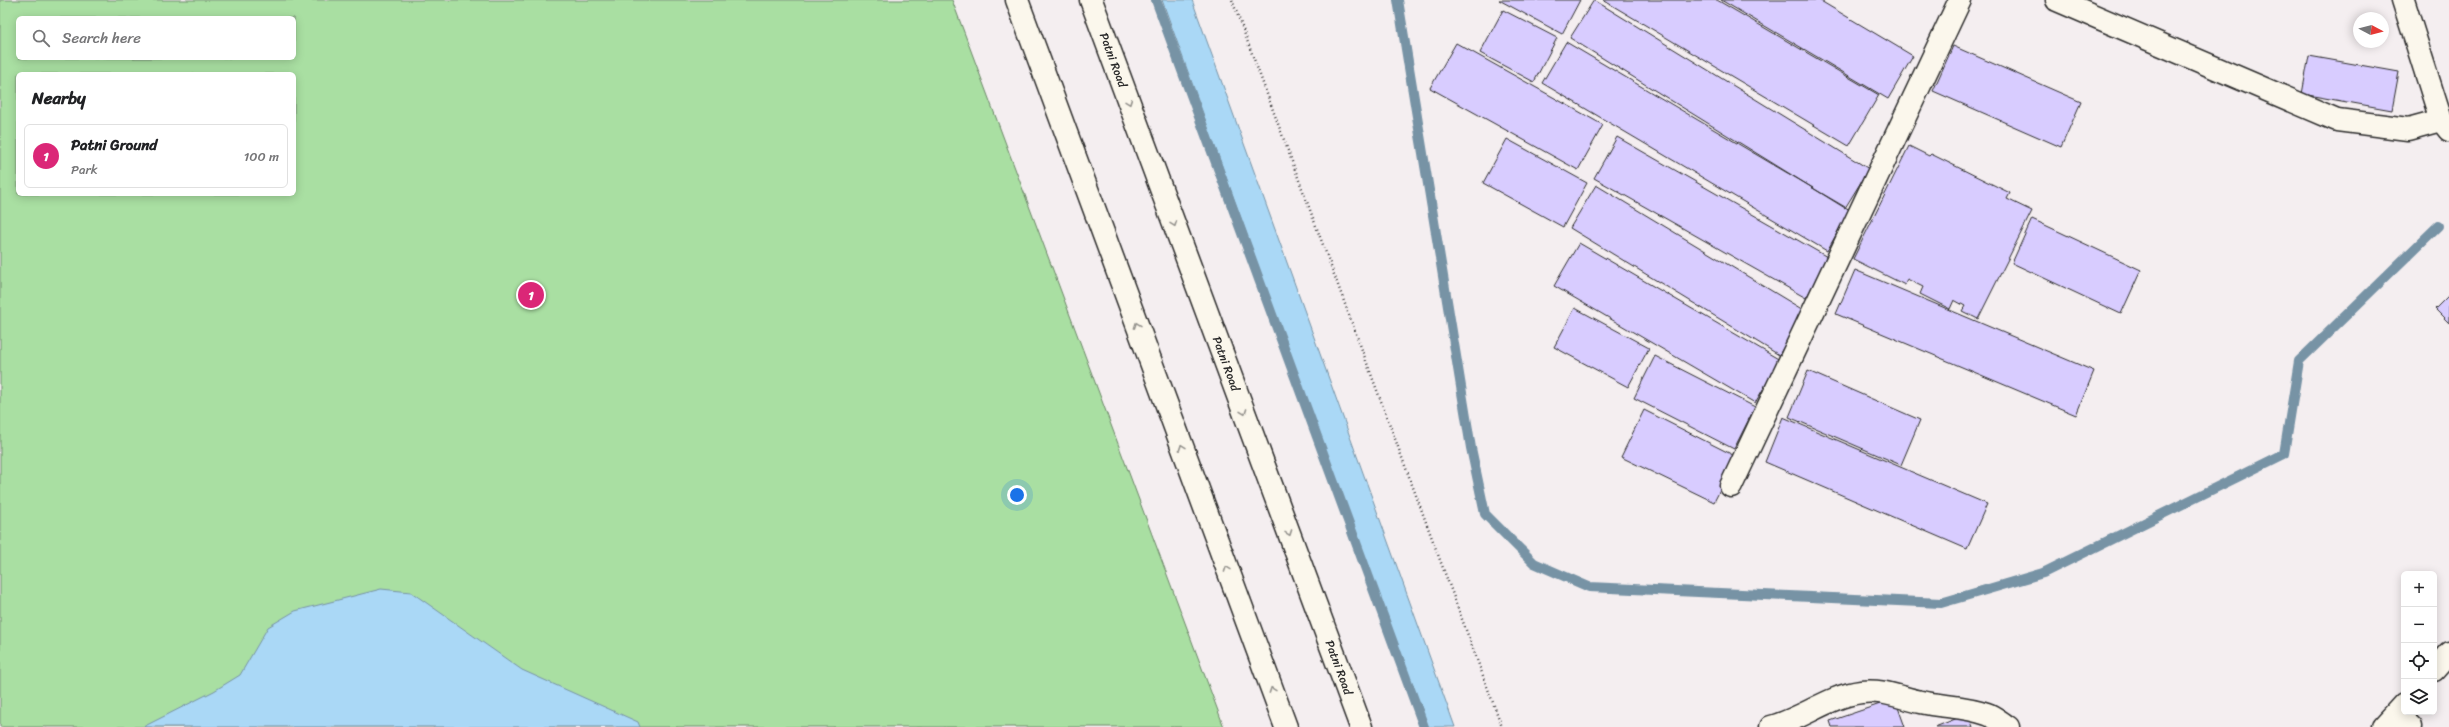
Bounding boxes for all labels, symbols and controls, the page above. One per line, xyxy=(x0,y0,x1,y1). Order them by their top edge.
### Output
north arrow xyxy=(2353,12,2389,48)
search box xyxy=(16,16,296,60)
text: Search here xyxy=(62,25,141,51)
icon: search xyxy=(30,27,52,49)
street label: Patni Road xyxy=(1093,29,1134,91)
text: Nearby xyxy=(32,83,86,113)
one-way arrow xyxy=(1124,99,1132,106)
text: Patni Ground xyxy=(71,132,157,158)
text: 1 xyxy=(43,145,49,168)
text: 100 m xyxy=(244,145,279,168)
text: Park xyxy=(71,158,98,181)
one-way arrow xyxy=(1170,220,1178,227)
pin: 1 xyxy=(518,280,544,310)
one-way arrow xyxy=(1133,321,1141,328)
street label: Patni Road xyxy=(1206,333,1247,395)
one-way arrow xyxy=(1239,408,1247,415)
one-way arrow xyxy=(1178,443,1187,450)
your location xyxy=(1007,485,1027,505)
one-way arrow xyxy=(1285,530,1293,537)
one-way arrow xyxy=(1224,565,1232,572)
map controls xyxy=(2401,571,2437,715)
button: + xyxy=(2401,571,2437,607)
button: − xyxy=(2401,607,2437,643)
street label: Patni Road xyxy=(1319,637,1359,699)
button: locate xyxy=(2401,643,2437,679)
button: layers xyxy=(2401,679,2437,715)
one-way arrow xyxy=(1269,687,1277,694)

